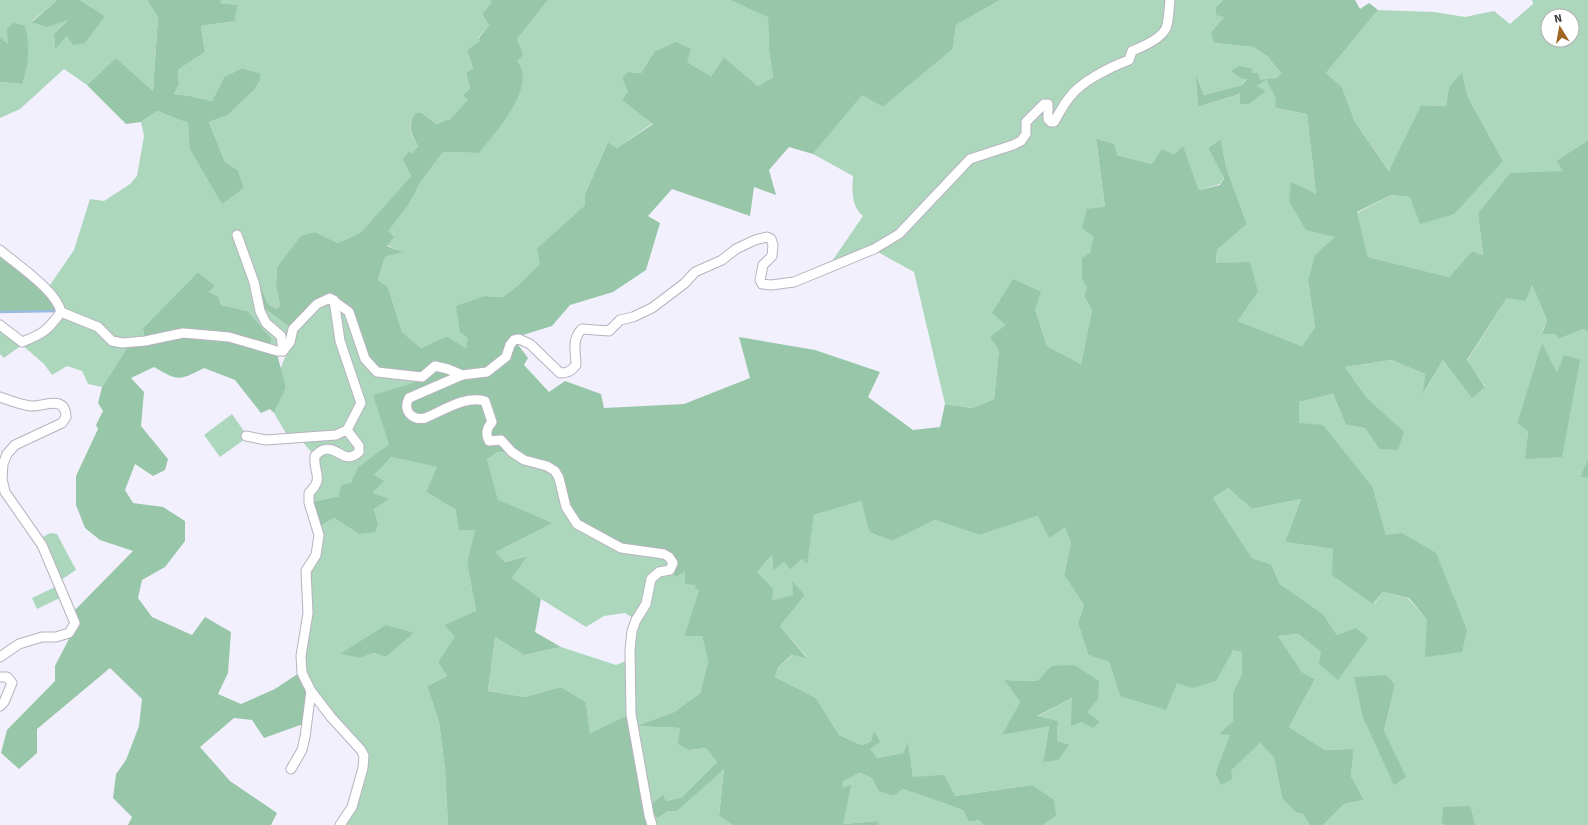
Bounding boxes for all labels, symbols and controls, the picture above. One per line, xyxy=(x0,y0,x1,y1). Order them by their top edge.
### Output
north arrow xyxy=(1540,8,1580,48)
text: N xyxy=(1553,12,1563,26)

